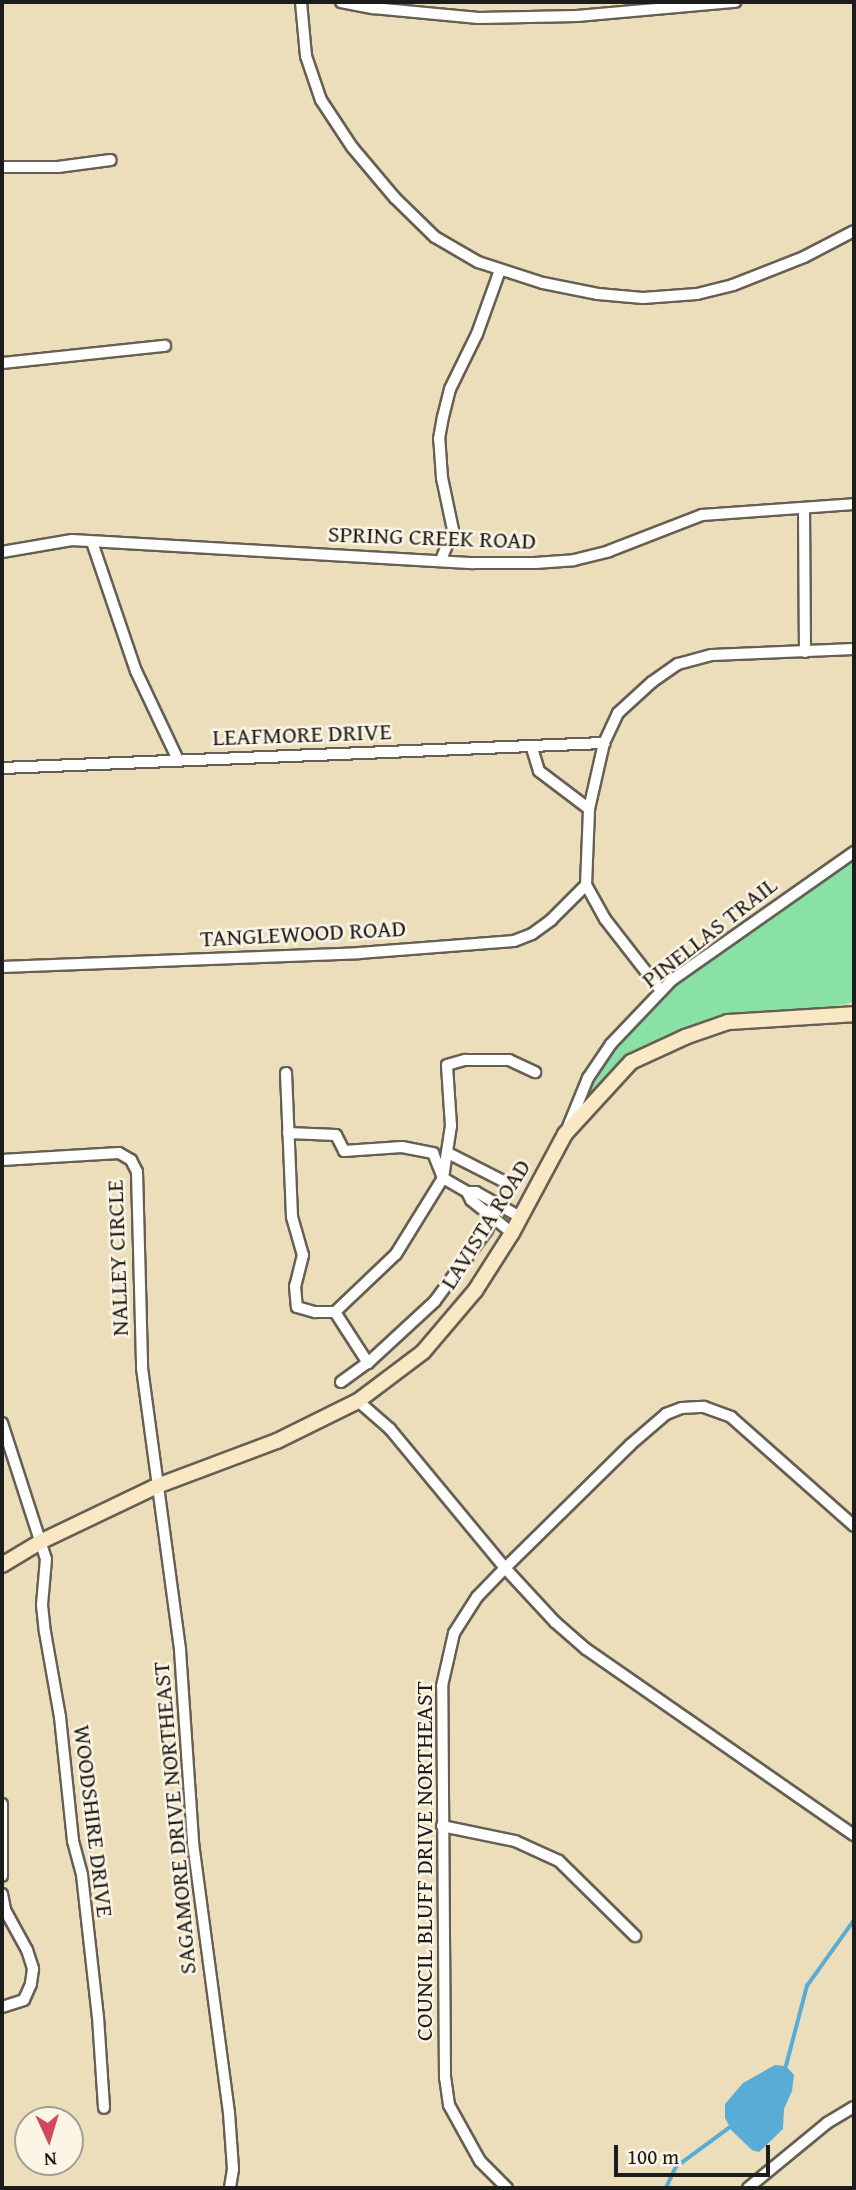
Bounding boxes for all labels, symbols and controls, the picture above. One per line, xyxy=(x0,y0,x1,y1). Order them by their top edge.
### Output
street label: SPRING CREEK ROAD xyxy=(327,519,537,555)
street label: LEAFMORE DRIVE xyxy=(212,716,392,752)
street label: PINELLAS TRAIL xyxy=(636,870,782,994)
street label: TANGLEWOOD ROAD xyxy=(199,913,407,953)
street label: LAVISTA ROAD xyxy=(434,1154,536,1294)
street label: NALLEY CIRCLE xyxy=(100,1179,134,1337)
street label: SAGAMORE DRIVE NORTHEAST xyxy=(146,1660,202,1976)
street label: COUNCIL BLUFF DRIVE NORTHEAST xyxy=(410,1681,438,2041)
street label: WOODSHIRE DRIVE xyxy=(68,1723,120,1919)
north arrow xyxy=(14,2106,84,2176)
scale bar xyxy=(618,2130,774,2174)
text: 100 m xyxy=(627,2141,679,2172)
text: N xyxy=(43,2146,58,2174)

